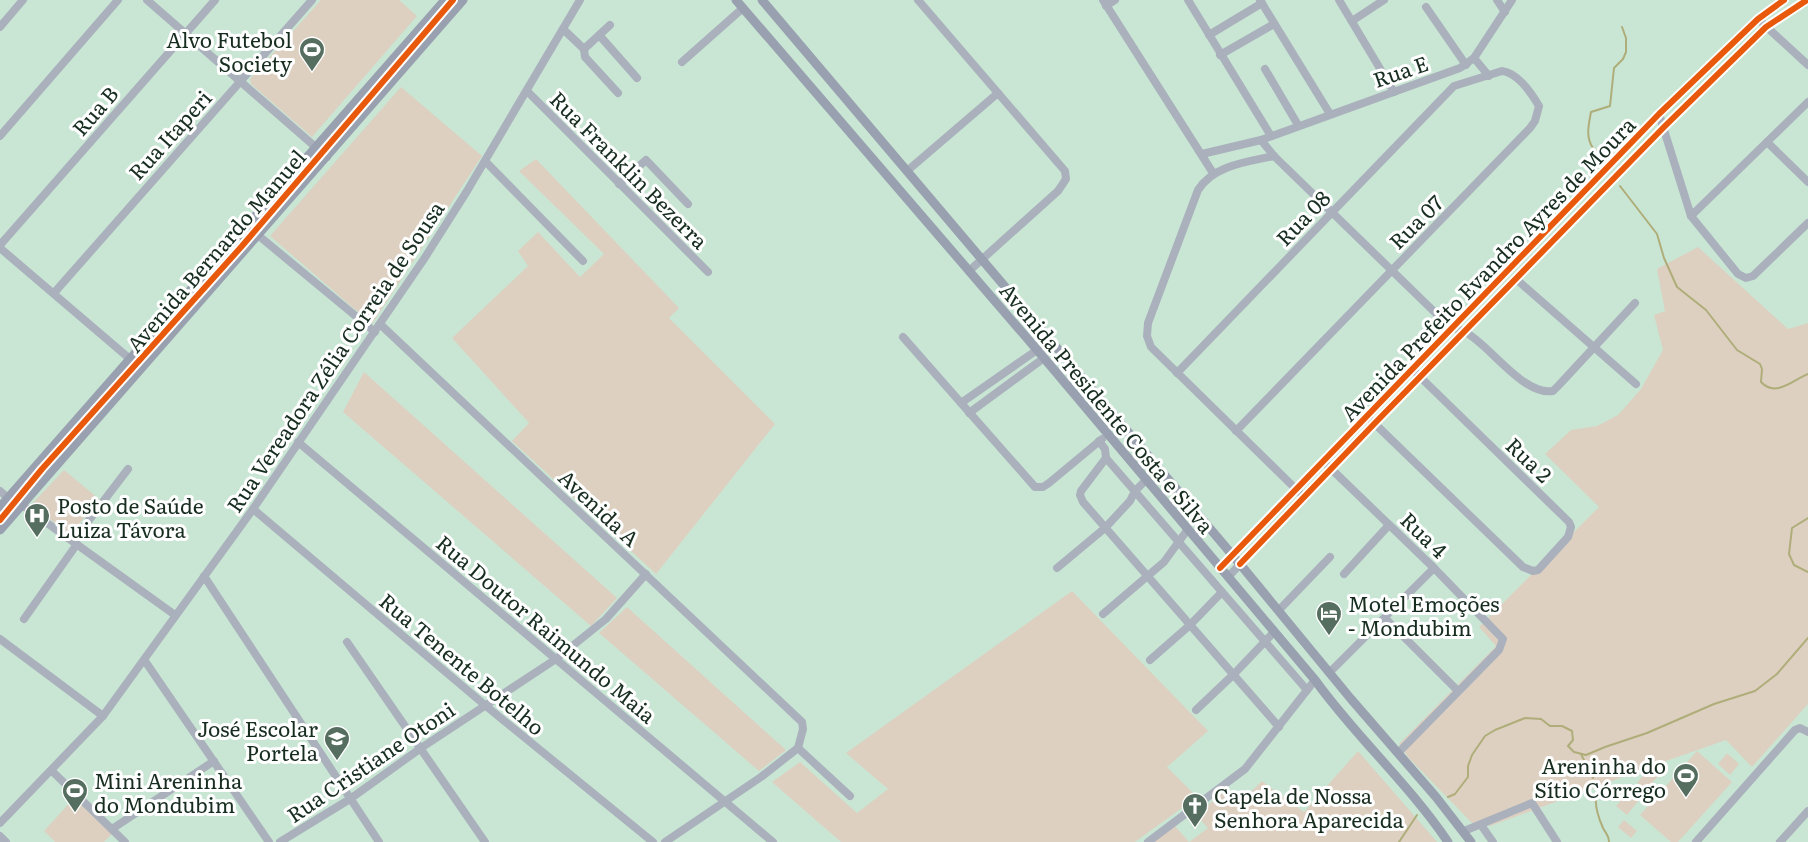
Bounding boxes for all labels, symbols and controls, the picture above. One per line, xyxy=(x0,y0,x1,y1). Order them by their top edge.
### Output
place label: Alvo Futebol Society xyxy=(166,23,293,78)
sports icon: Alvo Futebol Society xyxy=(297,35,327,73)
street label: Rua E xyxy=(1368,46,1432,94)
street label: Rua B xyxy=(64,78,124,142)
street label: Rua Itaperi xyxy=(120,82,218,186)
street label: Rua Franklin Bezerra xyxy=(544,83,716,255)
street label: Avenida Prefeito Evandro Ayres de Moura xyxy=(1333,108,1642,427)
street label: Avenida Bernardo Manuel xyxy=(118,142,312,358)
street label: Rua 08 xyxy=(1268,182,1336,252)
street label: Rua 07 xyxy=(1381,186,1450,255)
street label: Rua Vereadora Zélia Correia de Sousa xyxy=(218,194,451,518)
street label: Avenida Presidente Costa e Silva xyxy=(994,275,1223,540)
street label: Rua 2 xyxy=(1500,429,1560,489)
street label: Avenida A xyxy=(553,461,648,553)
place label: Posto de Saúde Luiza Távora xyxy=(57,489,204,544)
hospital icon: Posto de Saúde Luiza Távora xyxy=(22,501,52,539)
street label: Rua 4 xyxy=(1395,504,1456,564)
street label: Rua Doutor Raimundo Maia xyxy=(430,527,664,730)
street label: Rua Tenente Botelho xyxy=(374,585,552,741)
place label: Motel Emoções - Mondubim xyxy=(1348,587,1500,642)
hotel icon: Motel Emoções - Mondubim xyxy=(1314,599,1344,637)
street label: Rua Cristiane Otoni xyxy=(280,693,460,829)
place label: José Escolar Portela xyxy=(197,712,319,767)
school or university icon: José Escolar Portela xyxy=(322,724,352,762)
place label: Areninha do Sítio Córrego xyxy=(1534,749,1666,804)
sports icon: Areninha do Sítio Córrego xyxy=(1671,761,1701,799)
place label: Mini Areninha do Mondubim xyxy=(94,764,243,819)
sports icon: Mini Areninha do Mondubim xyxy=(60,776,90,814)
place label: Capela de Nossa Senhora Aparecida xyxy=(1214,779,1404,834)
church icon: Capela de Nossa Senhora Aparecida xyxy=(1180,791,1210,829)

